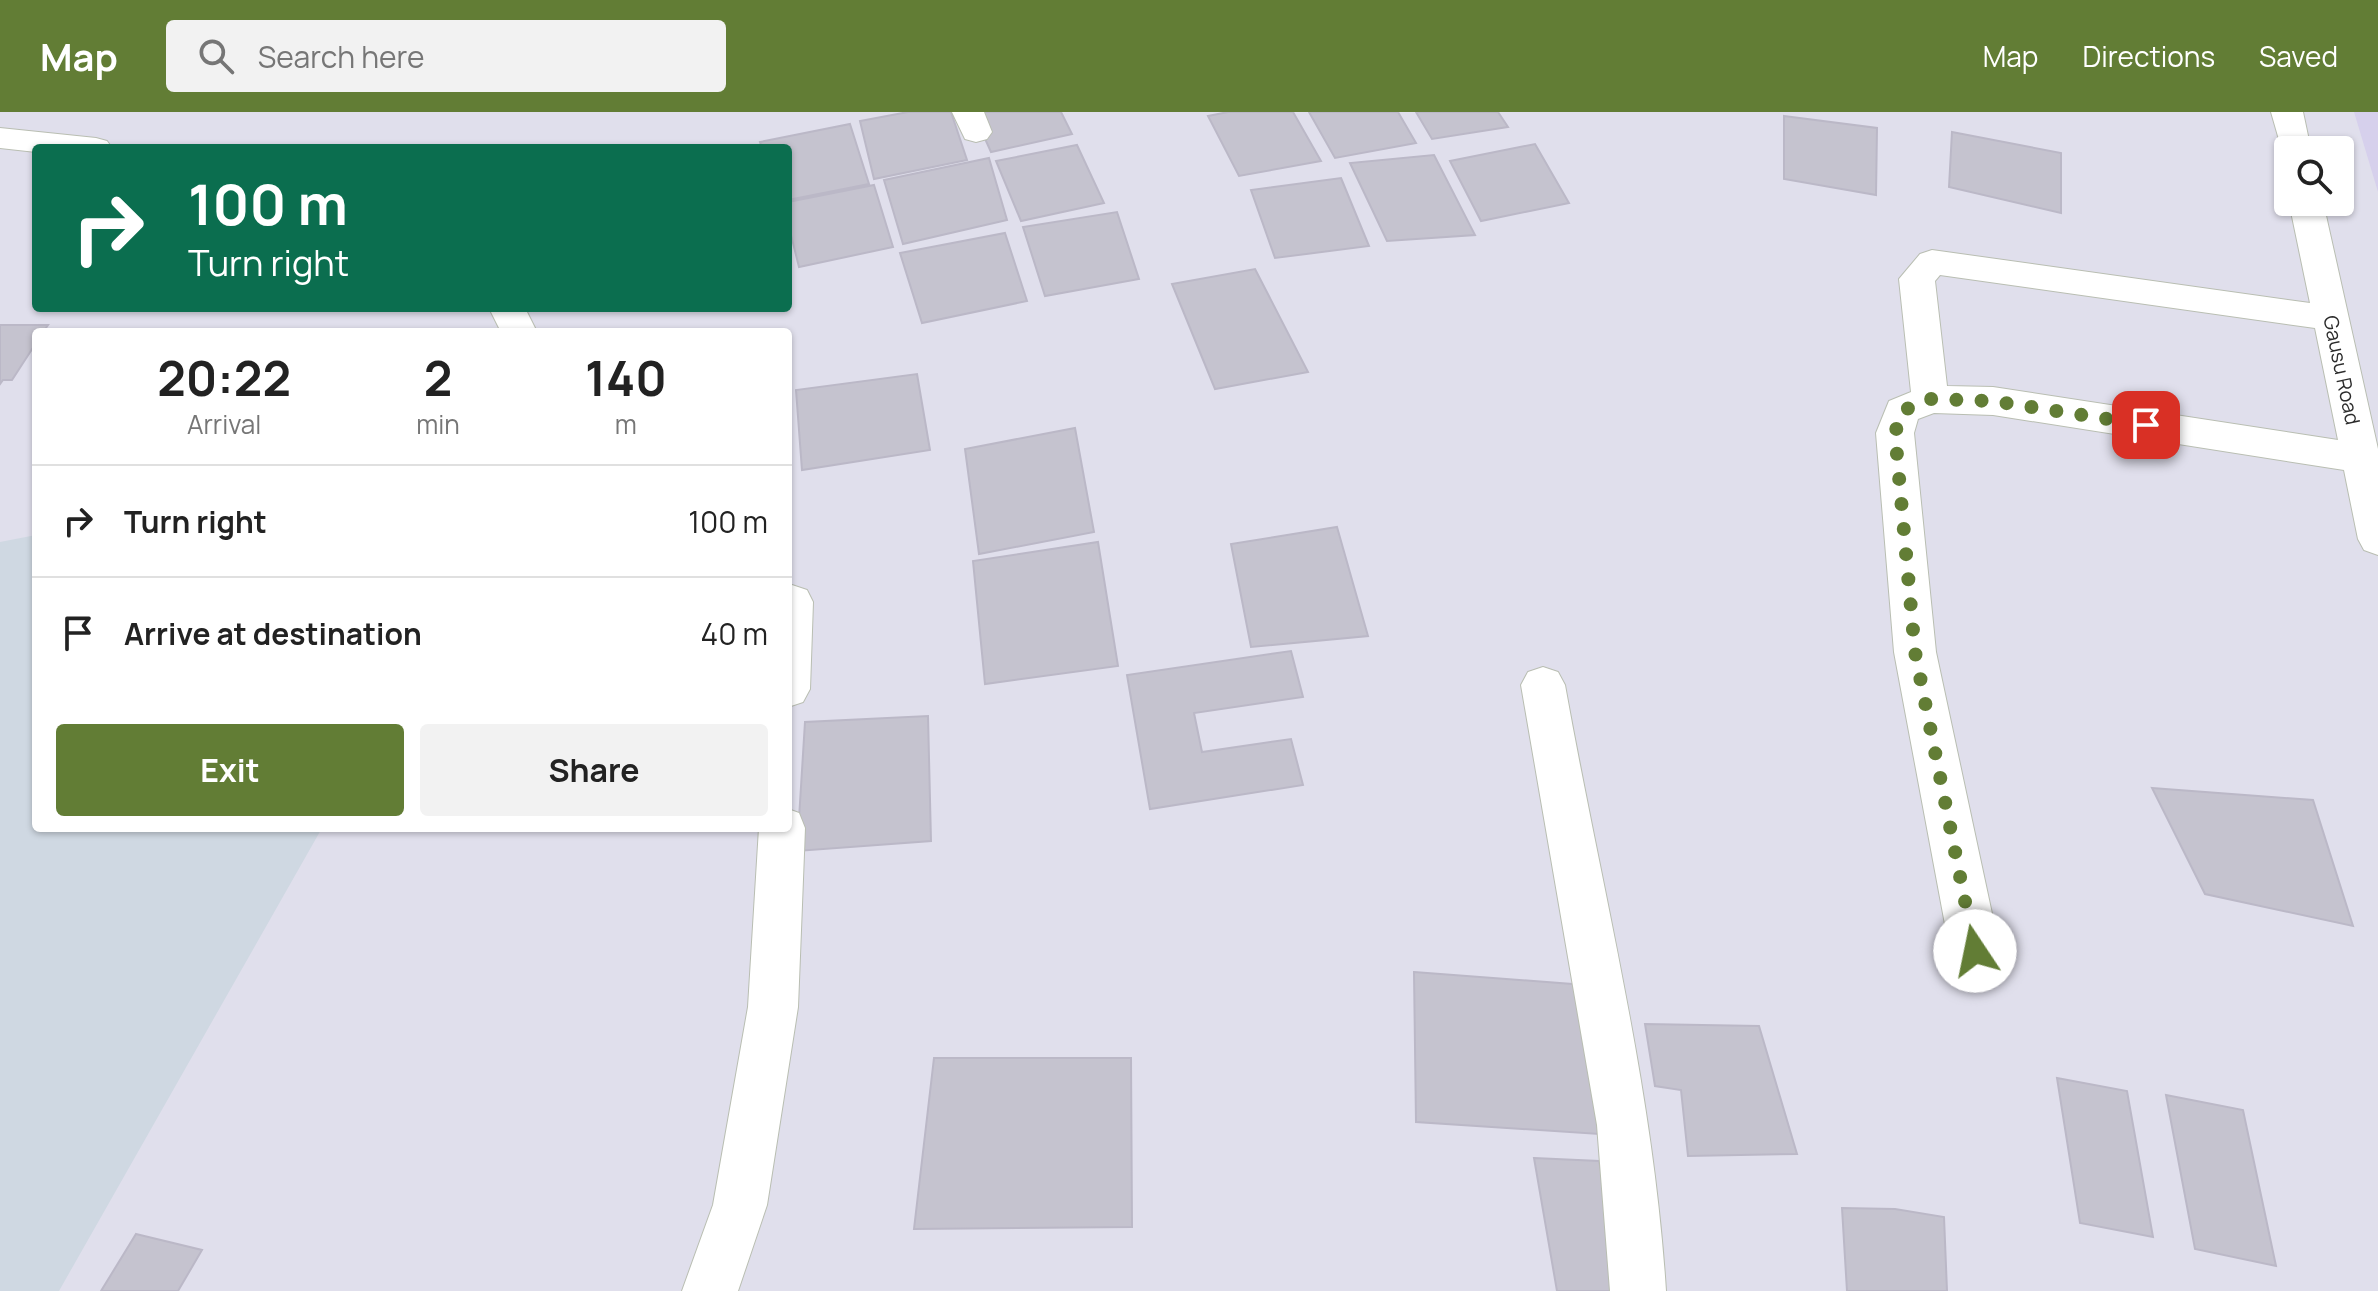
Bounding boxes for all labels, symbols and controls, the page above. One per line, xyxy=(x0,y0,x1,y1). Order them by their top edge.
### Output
search box xyxy=(166,20,726,92)
text: Map xyxy=(40,30,118,82)
icon: search xyxy=(194,34,238,78)
text: Search here xyxy=(258,36,425,77)
text: Map xyxy=(1983,37,2038,75)
text: Directions xyxy=(2082,37,2215,75)
text: Saved xyxy=(2259,37,2338,75)
map controls xyxy=(2274,136,2354,216)
button: search xyxy=(2274,136,2354,216)
text: 100 m xyxy=(188,165,348,242)
icon: right xyxy=(56,176,160,280)
text: Turn right xyxy=(188,238,349,287)
street label: Gausu Road xyxy=(2317,313,2367,427)
text: 20:22 xyxy=(157,345,291,410)
text: 2 xyxy=(424,345,452,410)
text: 140 xyxy=(585,345,667,410)
pin xyxy=(2112,391,2180,459)
icon: arrive xyxy=(2124,403,2168,447)
text: Arrival xyxy=(187,406,261,442)
text: min xyxy=(416,406,460,442)
text: m xyxy=(615,406,637,442)
icon: right xyxy=(56,499,100,543)
text: Turn right xyxy=(124,501,267,542)
text: 100 m xyxy=(688,501,768,542)
icon: arrive xyxy=(56,611,100,655)
text: Arrive at destination xyxy=(124,613,422,654)
text: 40 m xyxy=(701,613,768,654)
button: Exit xyxy=(56,724,404,816)
button: Share xyxy=(420,724,768,816)
position arrow xyxy=(1933,909,2017,993)

